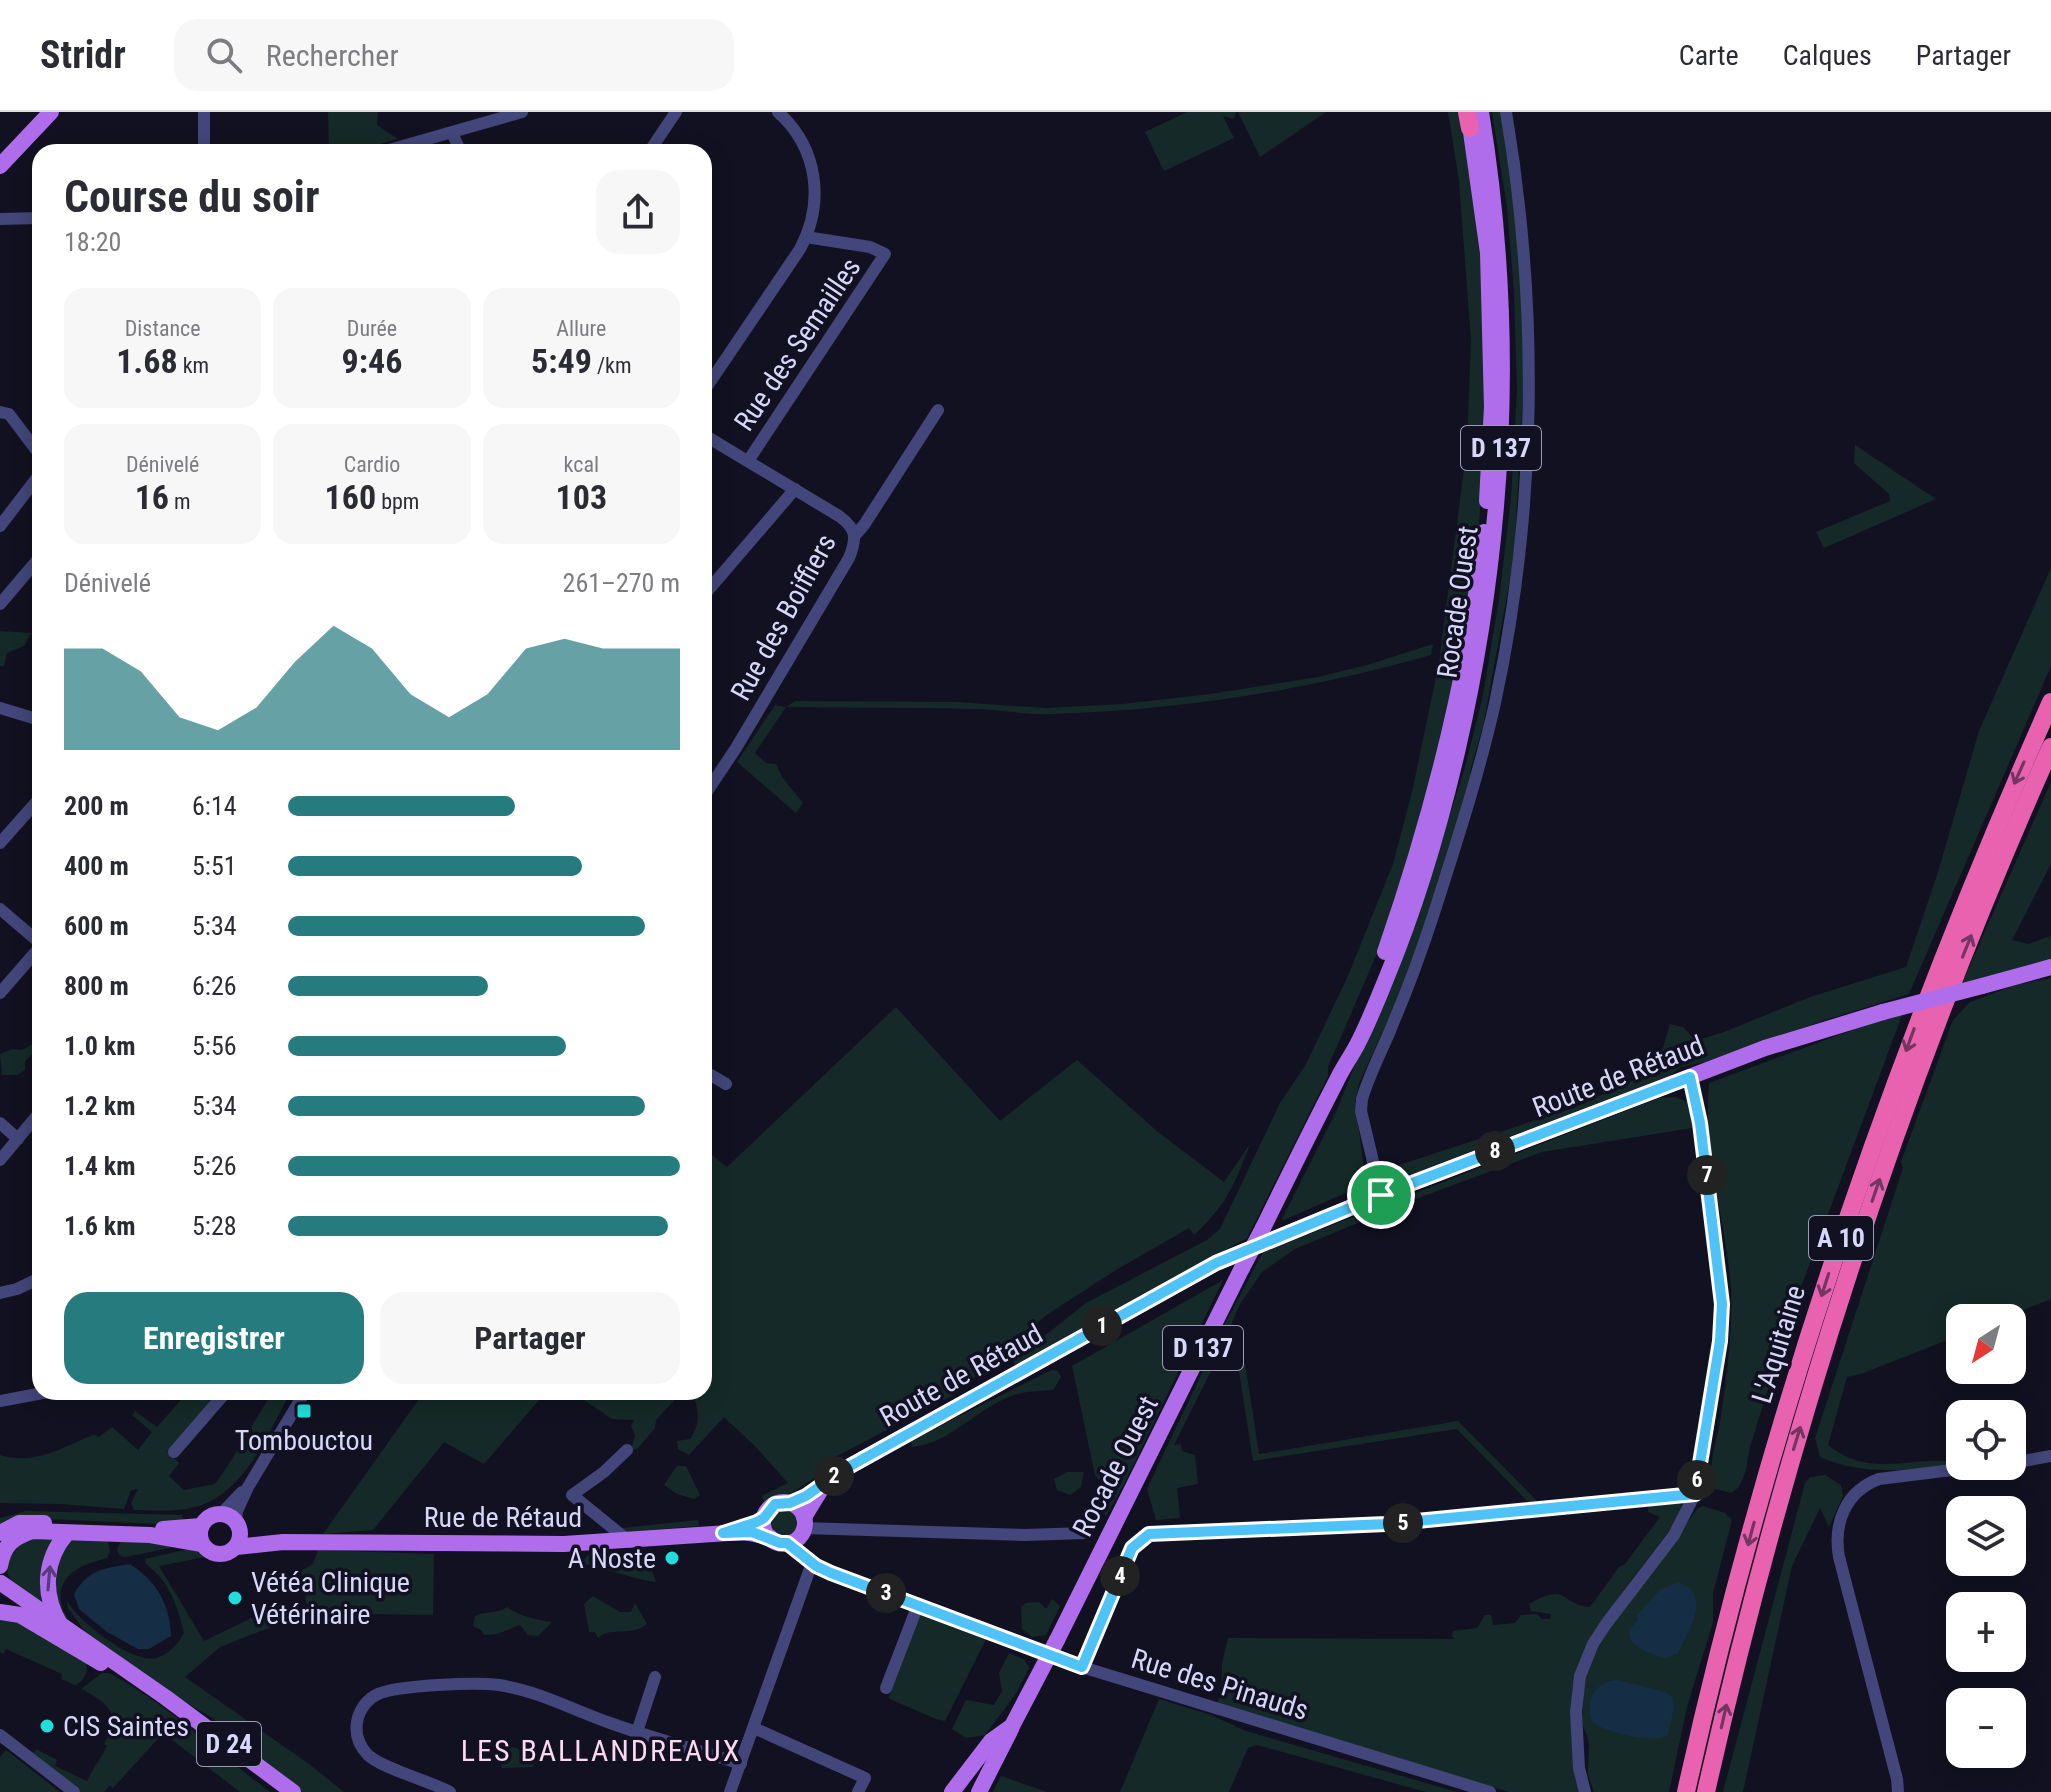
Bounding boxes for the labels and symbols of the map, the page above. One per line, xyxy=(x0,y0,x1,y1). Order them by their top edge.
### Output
street label: Rue des Semailles xyxy=(727,252,867,437)
road number: D 137 xyxy=(1461,426,1541,470)
street label: Rocade Ouest xyxy=(1430,524,1484,680)
street label: Rue des Boiffiers xyxy=(724,528,843,706)
one-way arrow xyxy=(2011,760,2026,785)
one-way arrow xyxy=(1960,934,1975,959)
one-way arrow xyxy=(1902,1027,1916,1051)
street label: Route de Rétaud xyxy=(1528,1029,1709,1124)
pin: 8 xyxy=(1475,1131,1515,1171)
pin: 7 xyxy=(1687,1155,1727,1195)
pin xyxy=(1347,1161,1415,1229)
one-way arrow xyxy=(1870,1178,1884,1203)
road number: A 10 xyxy=(1809,1216,1873,1260)
one-way arrow xyxy=(1817,1273,1832,1298)
street label: L'Aquitaine xyxy=(1745,1281,1812,1407)
north arrow xyxy=(1946,1304,2026,1384)
pin: 1 xyxy=(1082,1306,1122,1346)
street label: Route de Rétaud xyxy=(874,1317,1048,1434)
road number: D 137 xyxy=(1163,1326,1243,1370)
street label: Rocade Ouest xyxy=(1066,1390,1165,1542)
marker: Tombouctou xyxy=(295,1402,313,1420)
place label: Tombouctou xyxy=(235,1424,373,1457)
one-way arrow xyxy=(1790,1425,1805,1451)
pin: 2 xyxy=(814,1456,854,1496)
pin: 6 xyxy=(1677,1460,1717,1500)
street label: Rue de Rétaud xyxy=(424,1501,582,1534)
pin: 5 xyxy=(1383,1503,1423,1543)
one-way arrow xyxy=(1743,1521,1758,1547)
place label: A Noste xyxy=(568,1542,656,1575)
marker: A Noste xyxy=(663,1549,681,1567)
pin: 4 xyxy=(1100,1556,1140,1596)
one-way arrow xyxy=(42,1565,57,1592)
place label: Vétéa Clinique Vétérinaire xyxy=(251,1566,410,1631)
pin: 3 xyxy=(866,1573,906,1613)
marker: Vétéa Clinique Vétérinaire xyxy=(226,1589,244,1607)
street label: Rue des Pinauds xyxy=(1127,1642,1312,1727)
one-way arrow xyxy=(1717,1704,1732,1729)
place label: CIS Saintes xyxy=(63,1710,189,1743)
marker: CIS Saintes xyxy=(38,1717,56,1735)
road number: D 24 xyxy=(197,1722,261,1766)
district label: LES BALLANDREAUX xyxy=(461,1733,741,1768)

